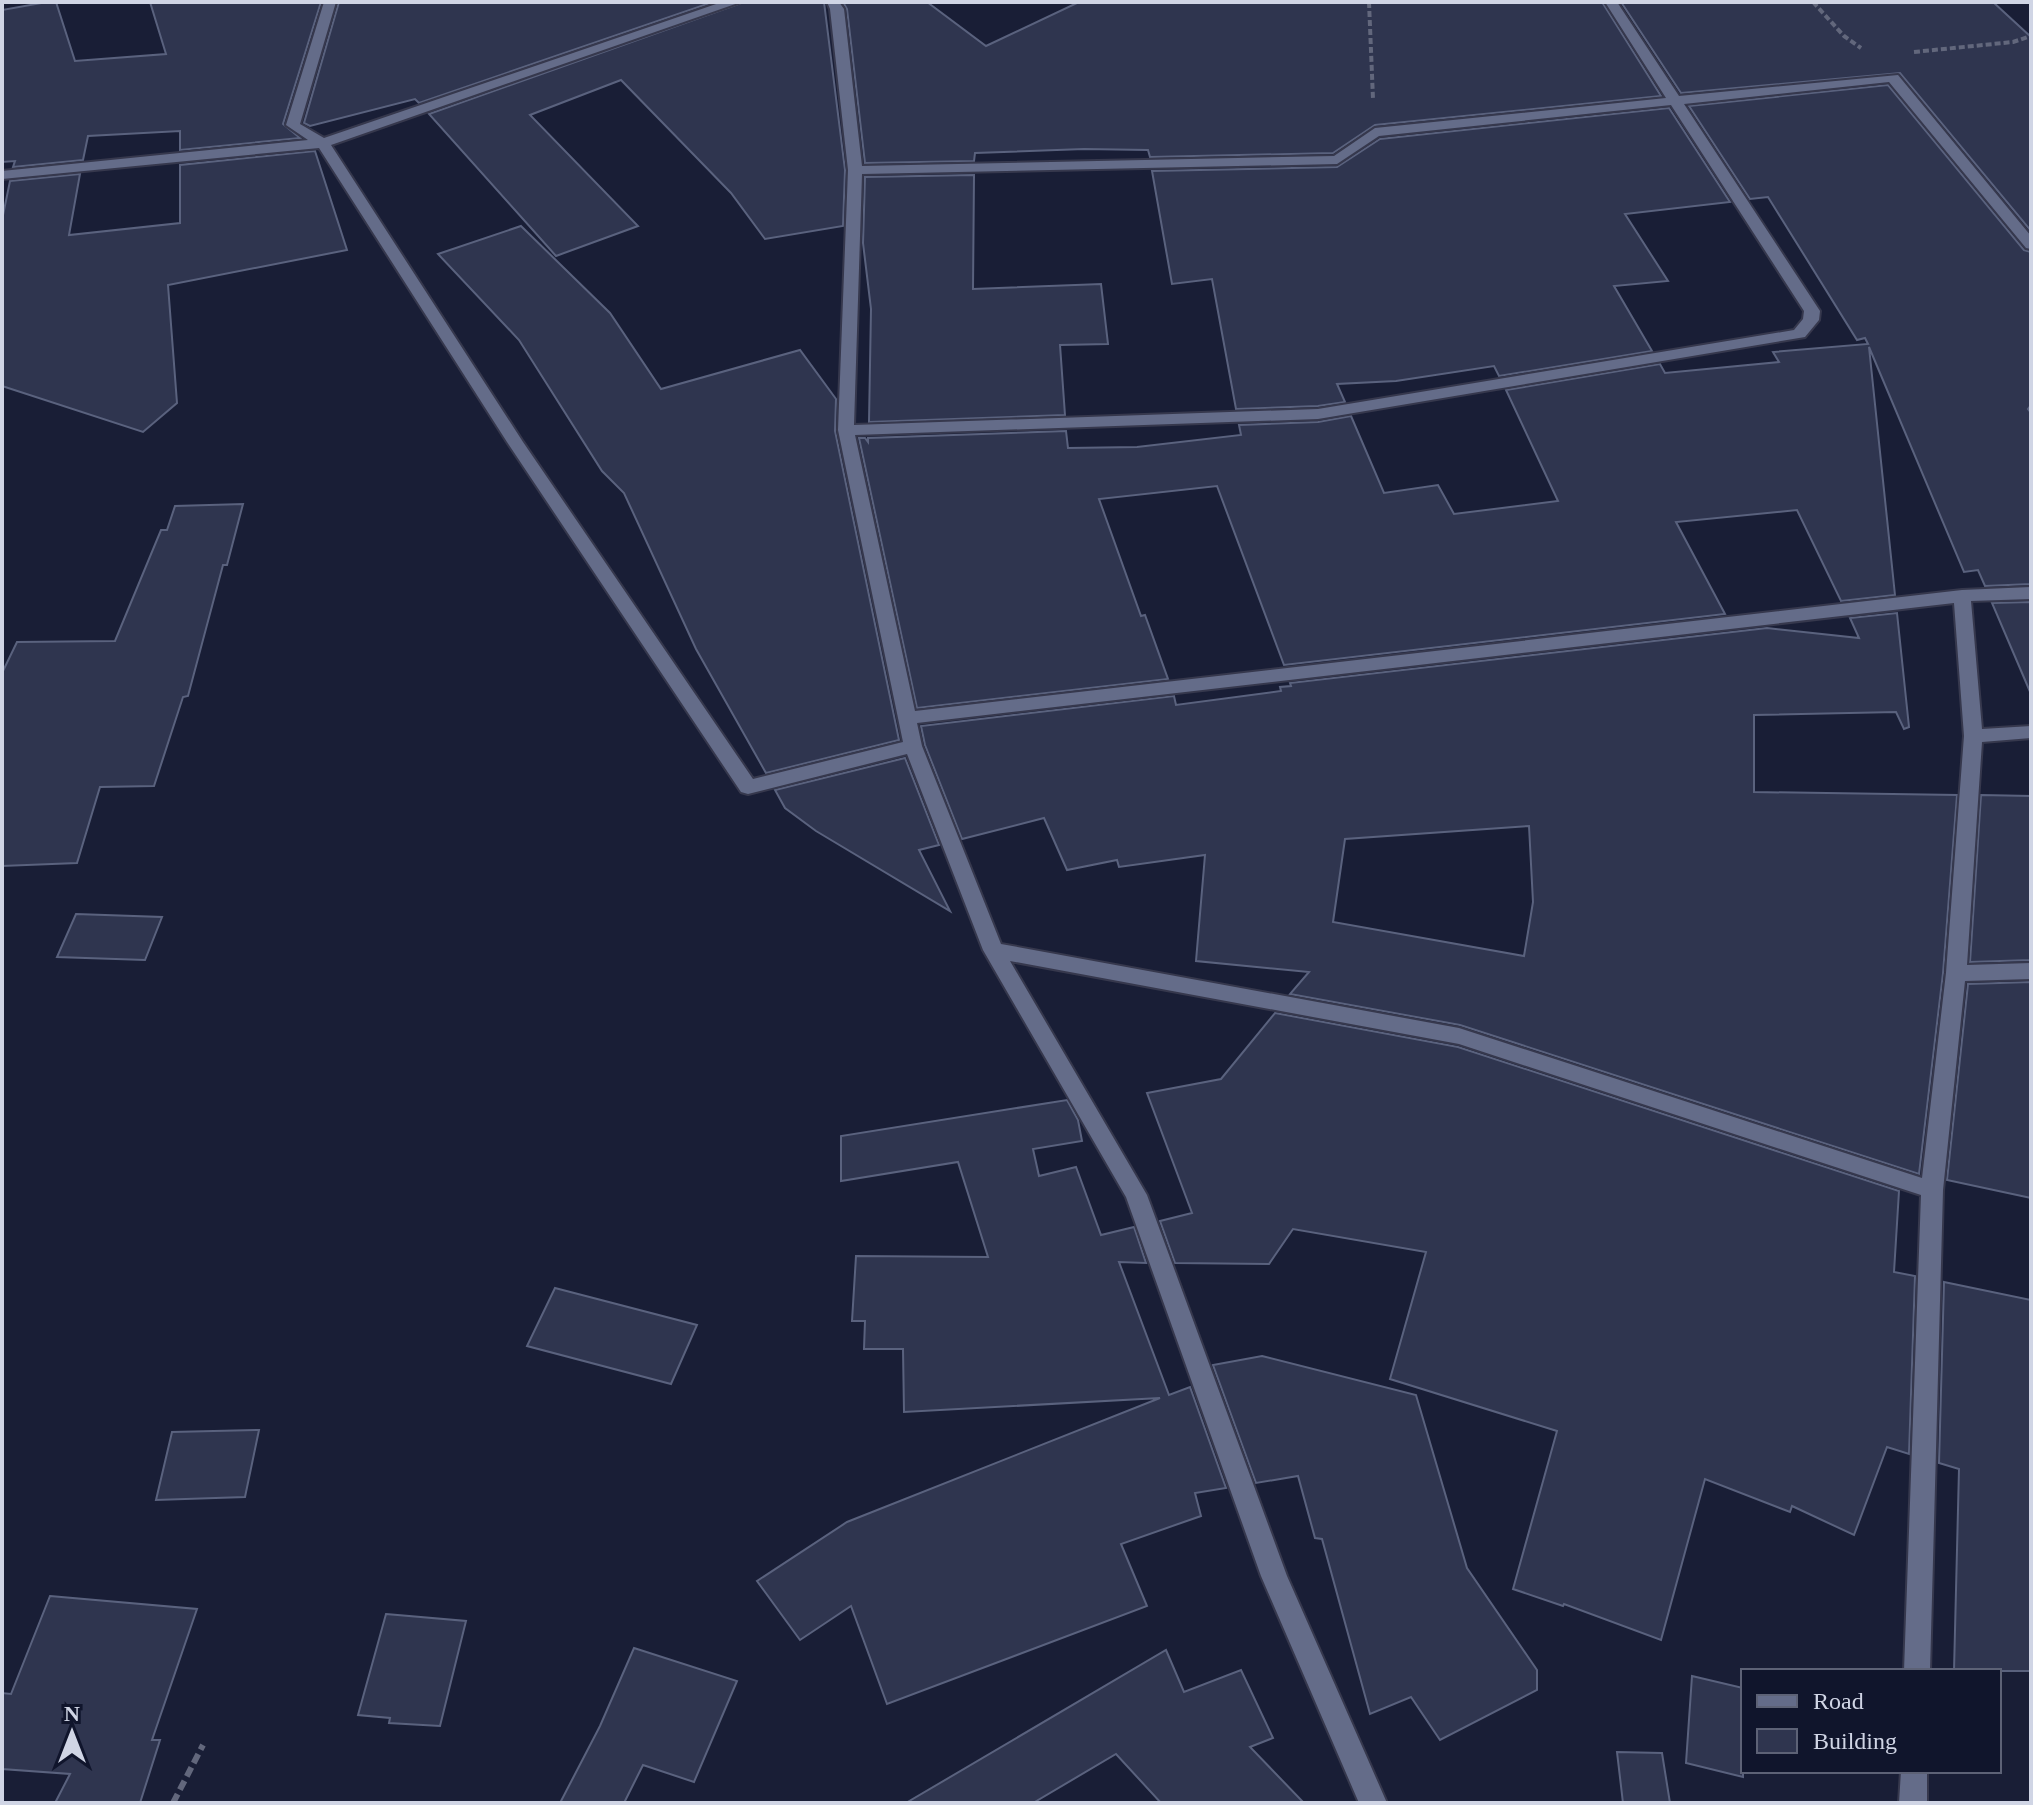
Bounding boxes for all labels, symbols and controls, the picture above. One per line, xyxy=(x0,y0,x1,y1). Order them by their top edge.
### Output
legend xyxy=(1741,1669,2001,1773)
text: Road xyxy=(1813,1688,1864,1714)
north arrow xyxy=(32,1693,112,1773)
text: N xyxy=(64,1701,80,1726)
text: Building xyxy=(1813,1728,1897,1754)

